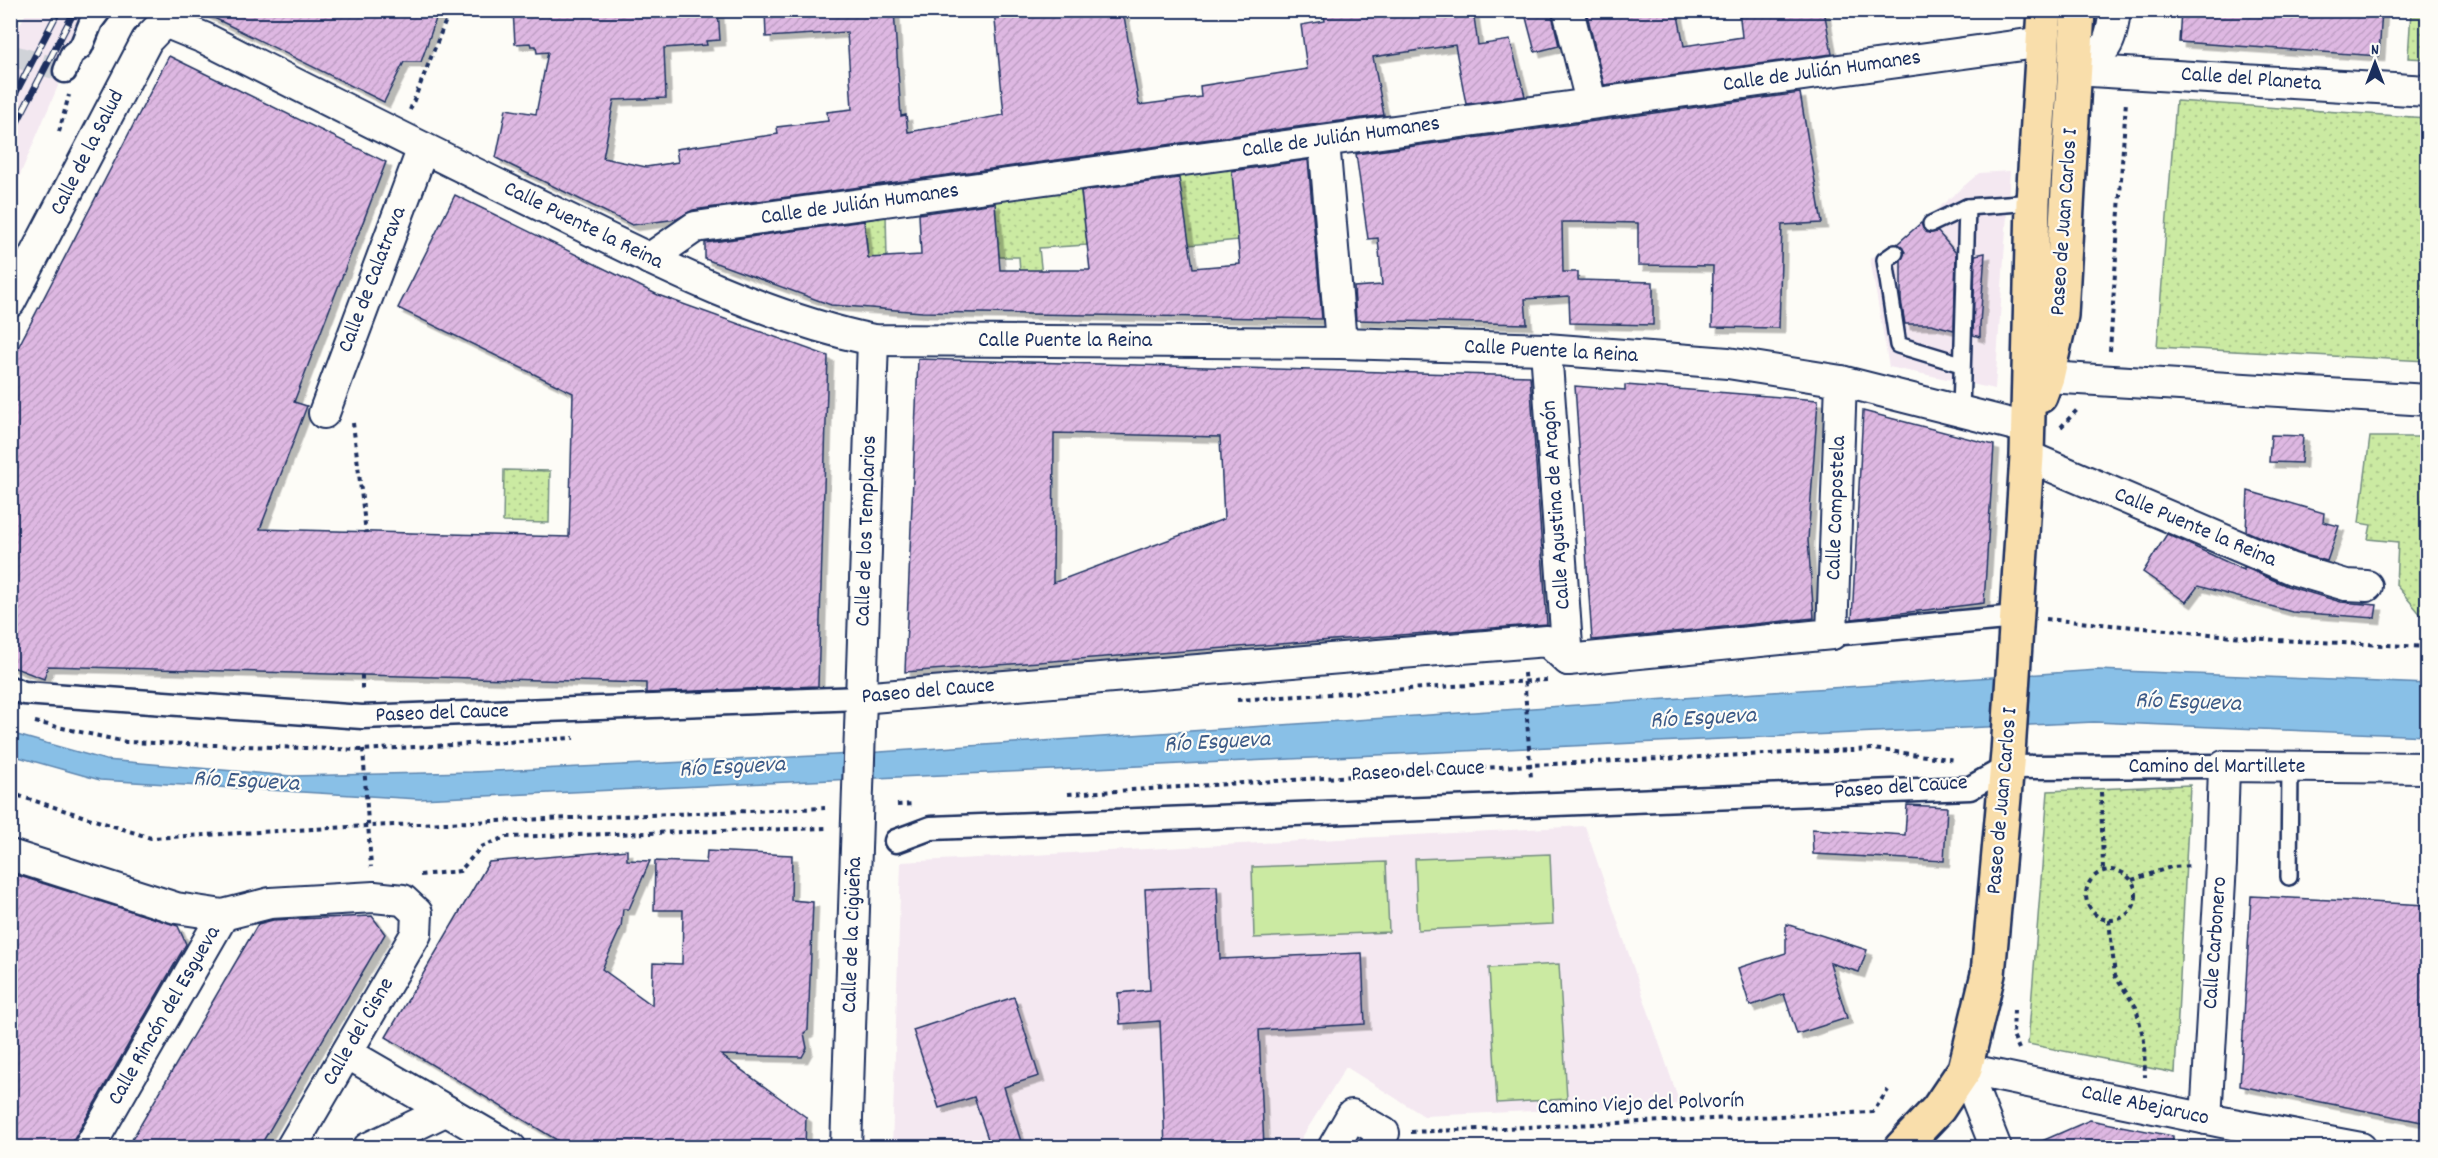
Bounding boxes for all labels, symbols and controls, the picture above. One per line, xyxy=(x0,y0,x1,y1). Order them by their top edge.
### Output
north arrow xyxy=(2345,33,2405,93)
text: N xyxy=(2371,39,2379,62)
street label: Calle de Julián Humanes xyxy=(1721,43,1923,101)
street label: Calle del Planeta xyxy=(2180,60,2323,100)
street label: Calle de la Salud xyxy=(43,85,133,221)
street label: Calle de Julián Humanes xyxy=(1240,109,1442,167)
street label: Paseo de Juan Carlos I xyxy=(2043,127,2087,317)
street label: Calle Puente la Reina xyxy=(498,174,669,278)
street label: Calle de Julián Humanes xyxy=(759,176,961,234)
street label: Calle de Calatrava xyxy=(331,202,415,358)
street label: Calle Puente la Reina xyxy=(978,326,1153,357)
street label: Calle Puente la Reina xyxy=(1463,332,1639,372)
street label: Calle Agustina de Aragón xyxy=(1534,399,1580,611)
street label: Calle Compostela xyxy=(1819,434,1855,581)
street label: Calle de los Templarios xyxy=(848,435,886,627)
street label: Calle Puente la Reina xyxy=(2109,480,2282,577)
street label: Paseo del Cauce xyxy=(860,671,996,713)
water label: Río Esgueva xyxy=(2134,684,2243,722)
street label: Paseo del Cauce xyxy=(375,696,509,732)
water label: Río Esgueva xyxy=(1649,699,1759,739)
street label: Paseo de Juan Carlos I xyxy=(1979,706,2027,896)
water label: Río Esgueva xyxy=(1163,723,1273,763)
water label: Río Esgueva xyxy=(678,748,788,788)
street label: Camino del Martillete xyxy=(2128,752,2306,783)
street label: Paseo del Cauce xyxy=(1351,753,1485,791)
water label: Río Esgueva xyxy=(192,762,302,802)
street label: Paseo del Cauce xyxy=(1833,768,1969,808)
street label: Calle de la Cigüeña xyxy=(835,856,871,1014)
street label: Calle Carbonero xyxy=(2196,876,2236,1010)
street label: Calle Rincón del Esgueva xyxy=(101,920,229,1112)
street label: Calle del Cisne xyxy=(315,972,403,1092)
street label: Calle Abejaruco xyxy=(2078,1077,2212,1135)
street label: Camino Viejo del Polvorín xyxy=(1537,1086,1745,1124)

